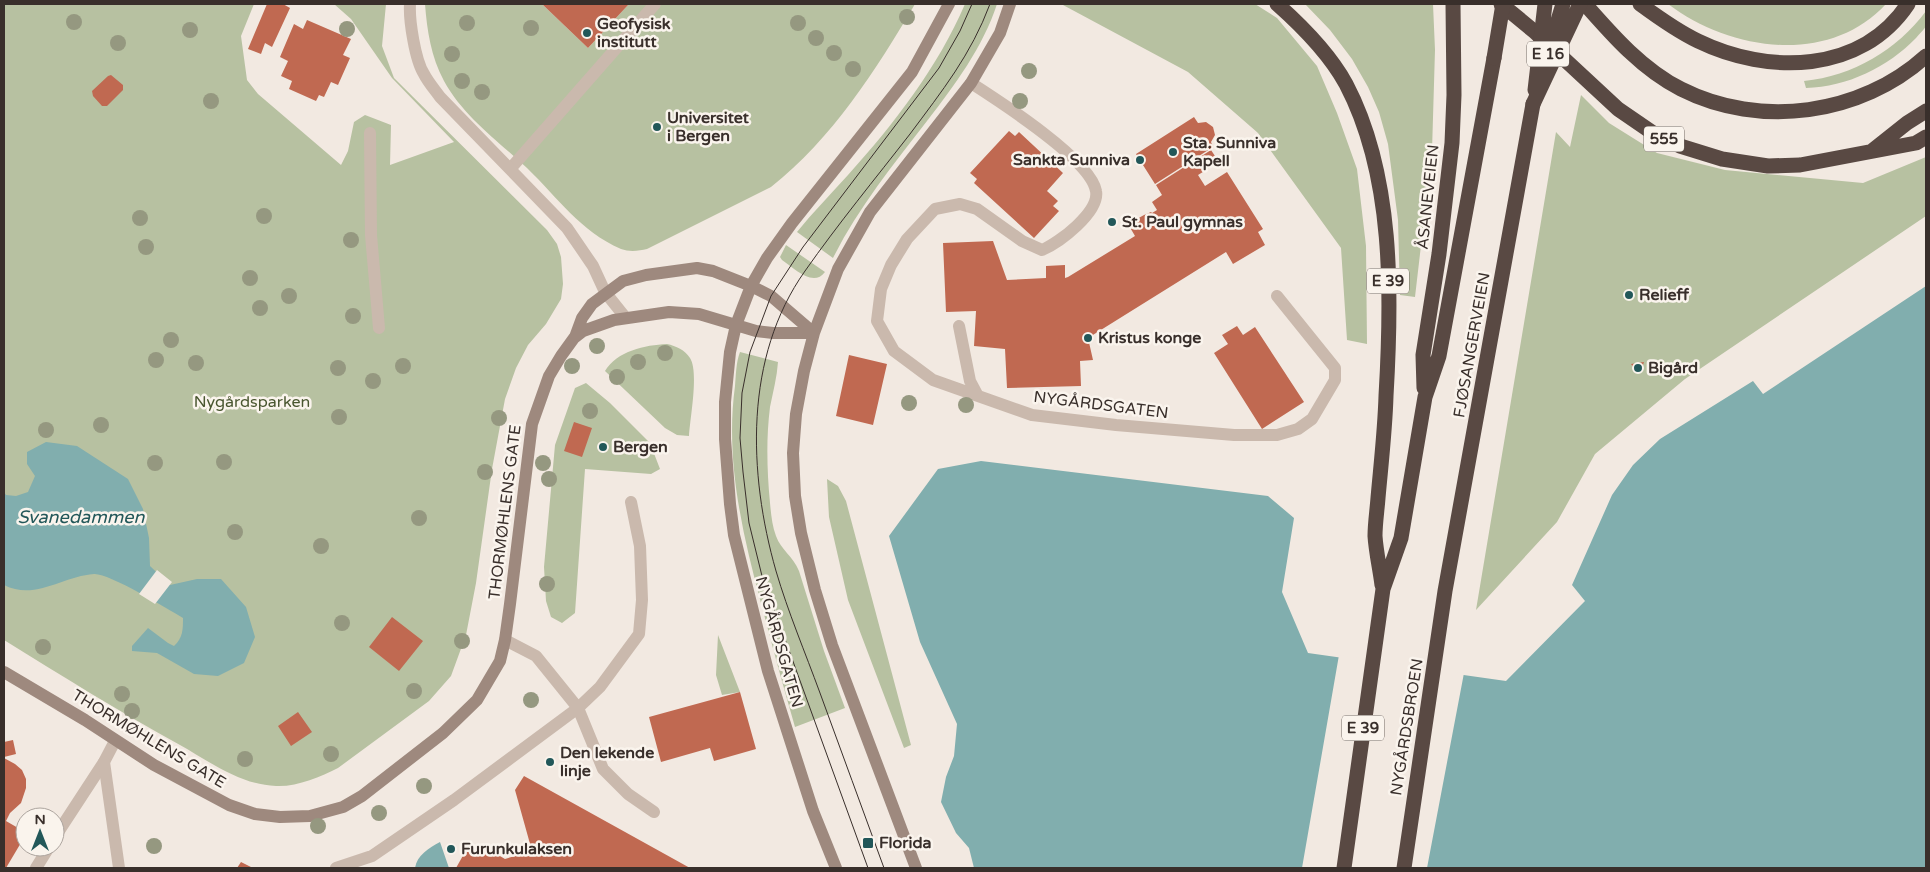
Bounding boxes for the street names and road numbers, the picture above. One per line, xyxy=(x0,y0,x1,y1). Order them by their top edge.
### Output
road number: E 16 xyxy=(1527,42,1569,66)
road number: 555 xyxy=(1644,126,1684,152)
street label: ÅSANEVEIEN xyxy=(1413,143,1443,251)
road number: E 39 xyxy=(1367,268,1409,294)
street label: FJØSANGERVEIEN xyxy=(1449,271,1495,419)
street label: NYGÅRDSGATEN xyxy=(1032,387,1170,423)
street label: THORMØHLENS GATE xyxy=(484,423,526,601)
street label: NYGÅRDSGATEN xyxy=(751,574,807,710)
street label: NYGÅRDSBROEN xyxy=(1386,657,1428,797)
street label: THORMØHLENS GATE xyxy=(68,685,230,793)
road number: E 39 xyxy=(1342,716,1384,740)

